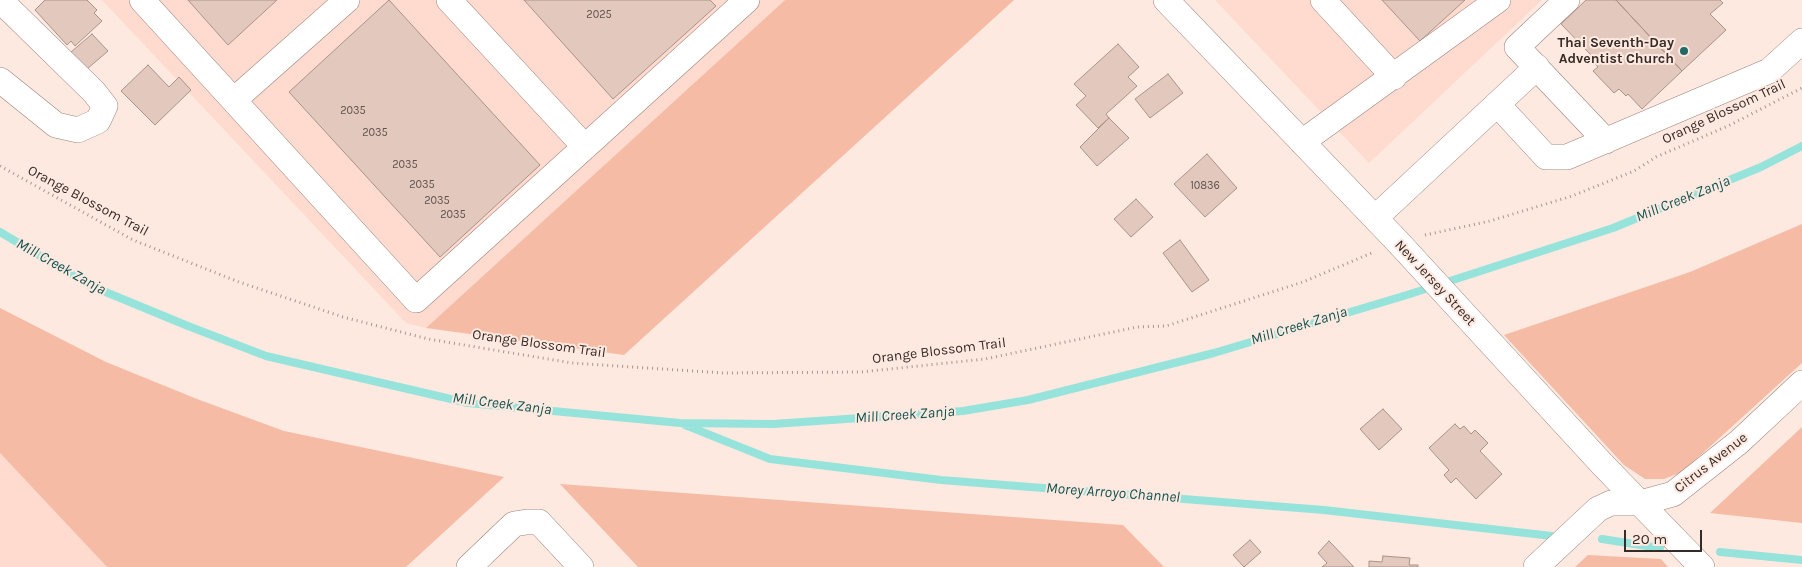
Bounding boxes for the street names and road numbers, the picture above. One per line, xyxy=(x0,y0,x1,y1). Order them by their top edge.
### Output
street label: Orange Blossom Trail xyxy=(1659,76,1789,148)
street label: Orange Blossom Trail xyxy=(25,162,151,240)
street label: New Jersey Street xyxy=(1391,237,1479,329)
street label: Orange Blossom Trail xyxy=(471,326,607,362)
street label: Orange Blossom Trail xyxy=(871,334,1007,368)
street label: Citrus Avenue xyxy=(1671,429,1751,497)

